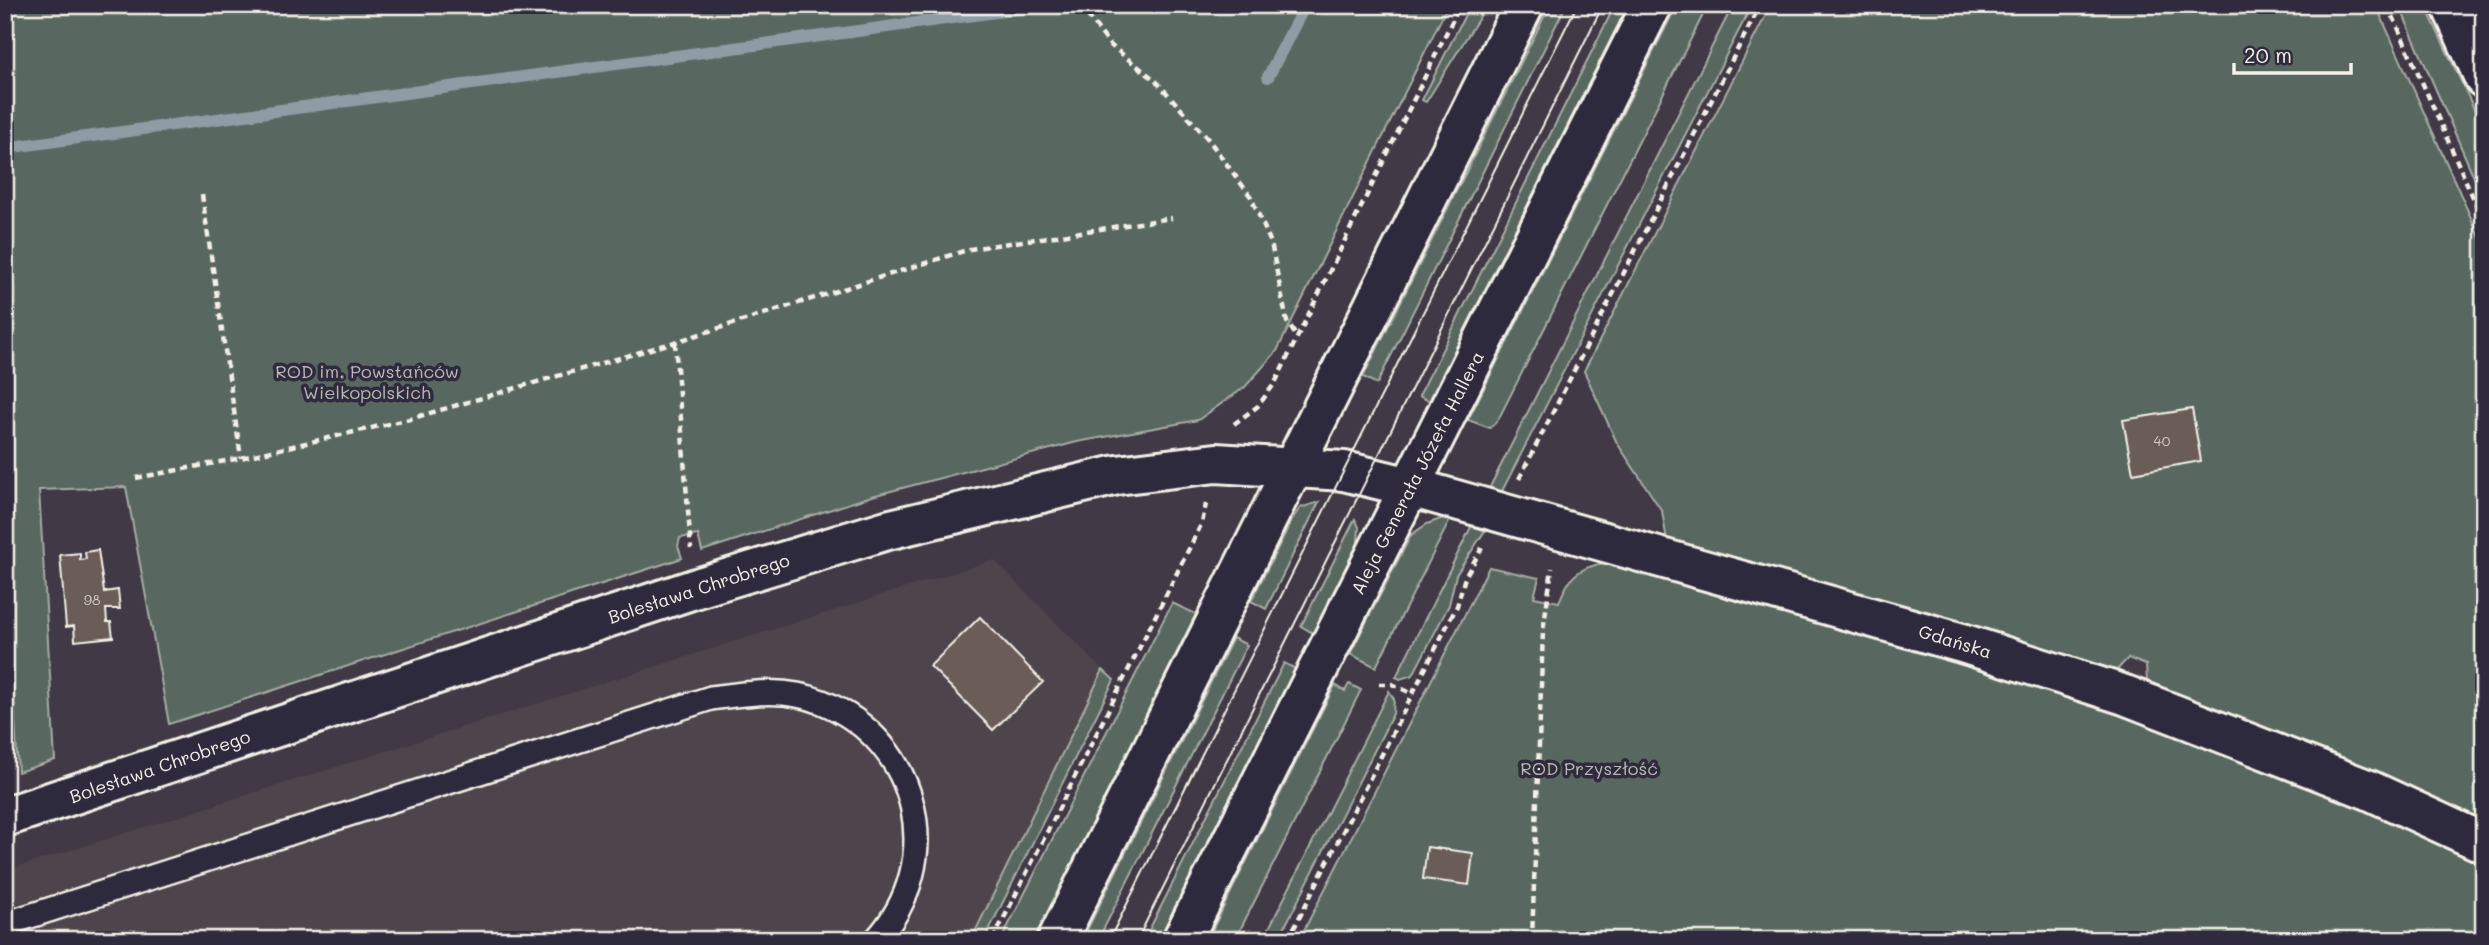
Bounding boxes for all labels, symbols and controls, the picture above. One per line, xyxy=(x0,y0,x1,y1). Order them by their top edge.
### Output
scale bar xyxy=(2234,32,2351,76)
text: 20 m xyxy=(2244,41,2292,68)
street label: Aleja Generała Józefa Hallera xyxy=(1345,347,1489,598)
park label: ROD im. Powstańców Wielkopolskich xyxy=(275,359,459,404)
house number: 40 xyxy=(2154,431,2171,450)
street label: Bolesława Chrobrego xyxy=(605,547,793,629)
house number: 98 xyxy=(84,590,100,609)
street label: Gdańska xyxy=(1916,619,1995,664)
street label: Bolesława Chrobrego xyxy=(66,724,253,808)
park label: ROD Przyszłość xyxy=(1520,756,1658,780)

